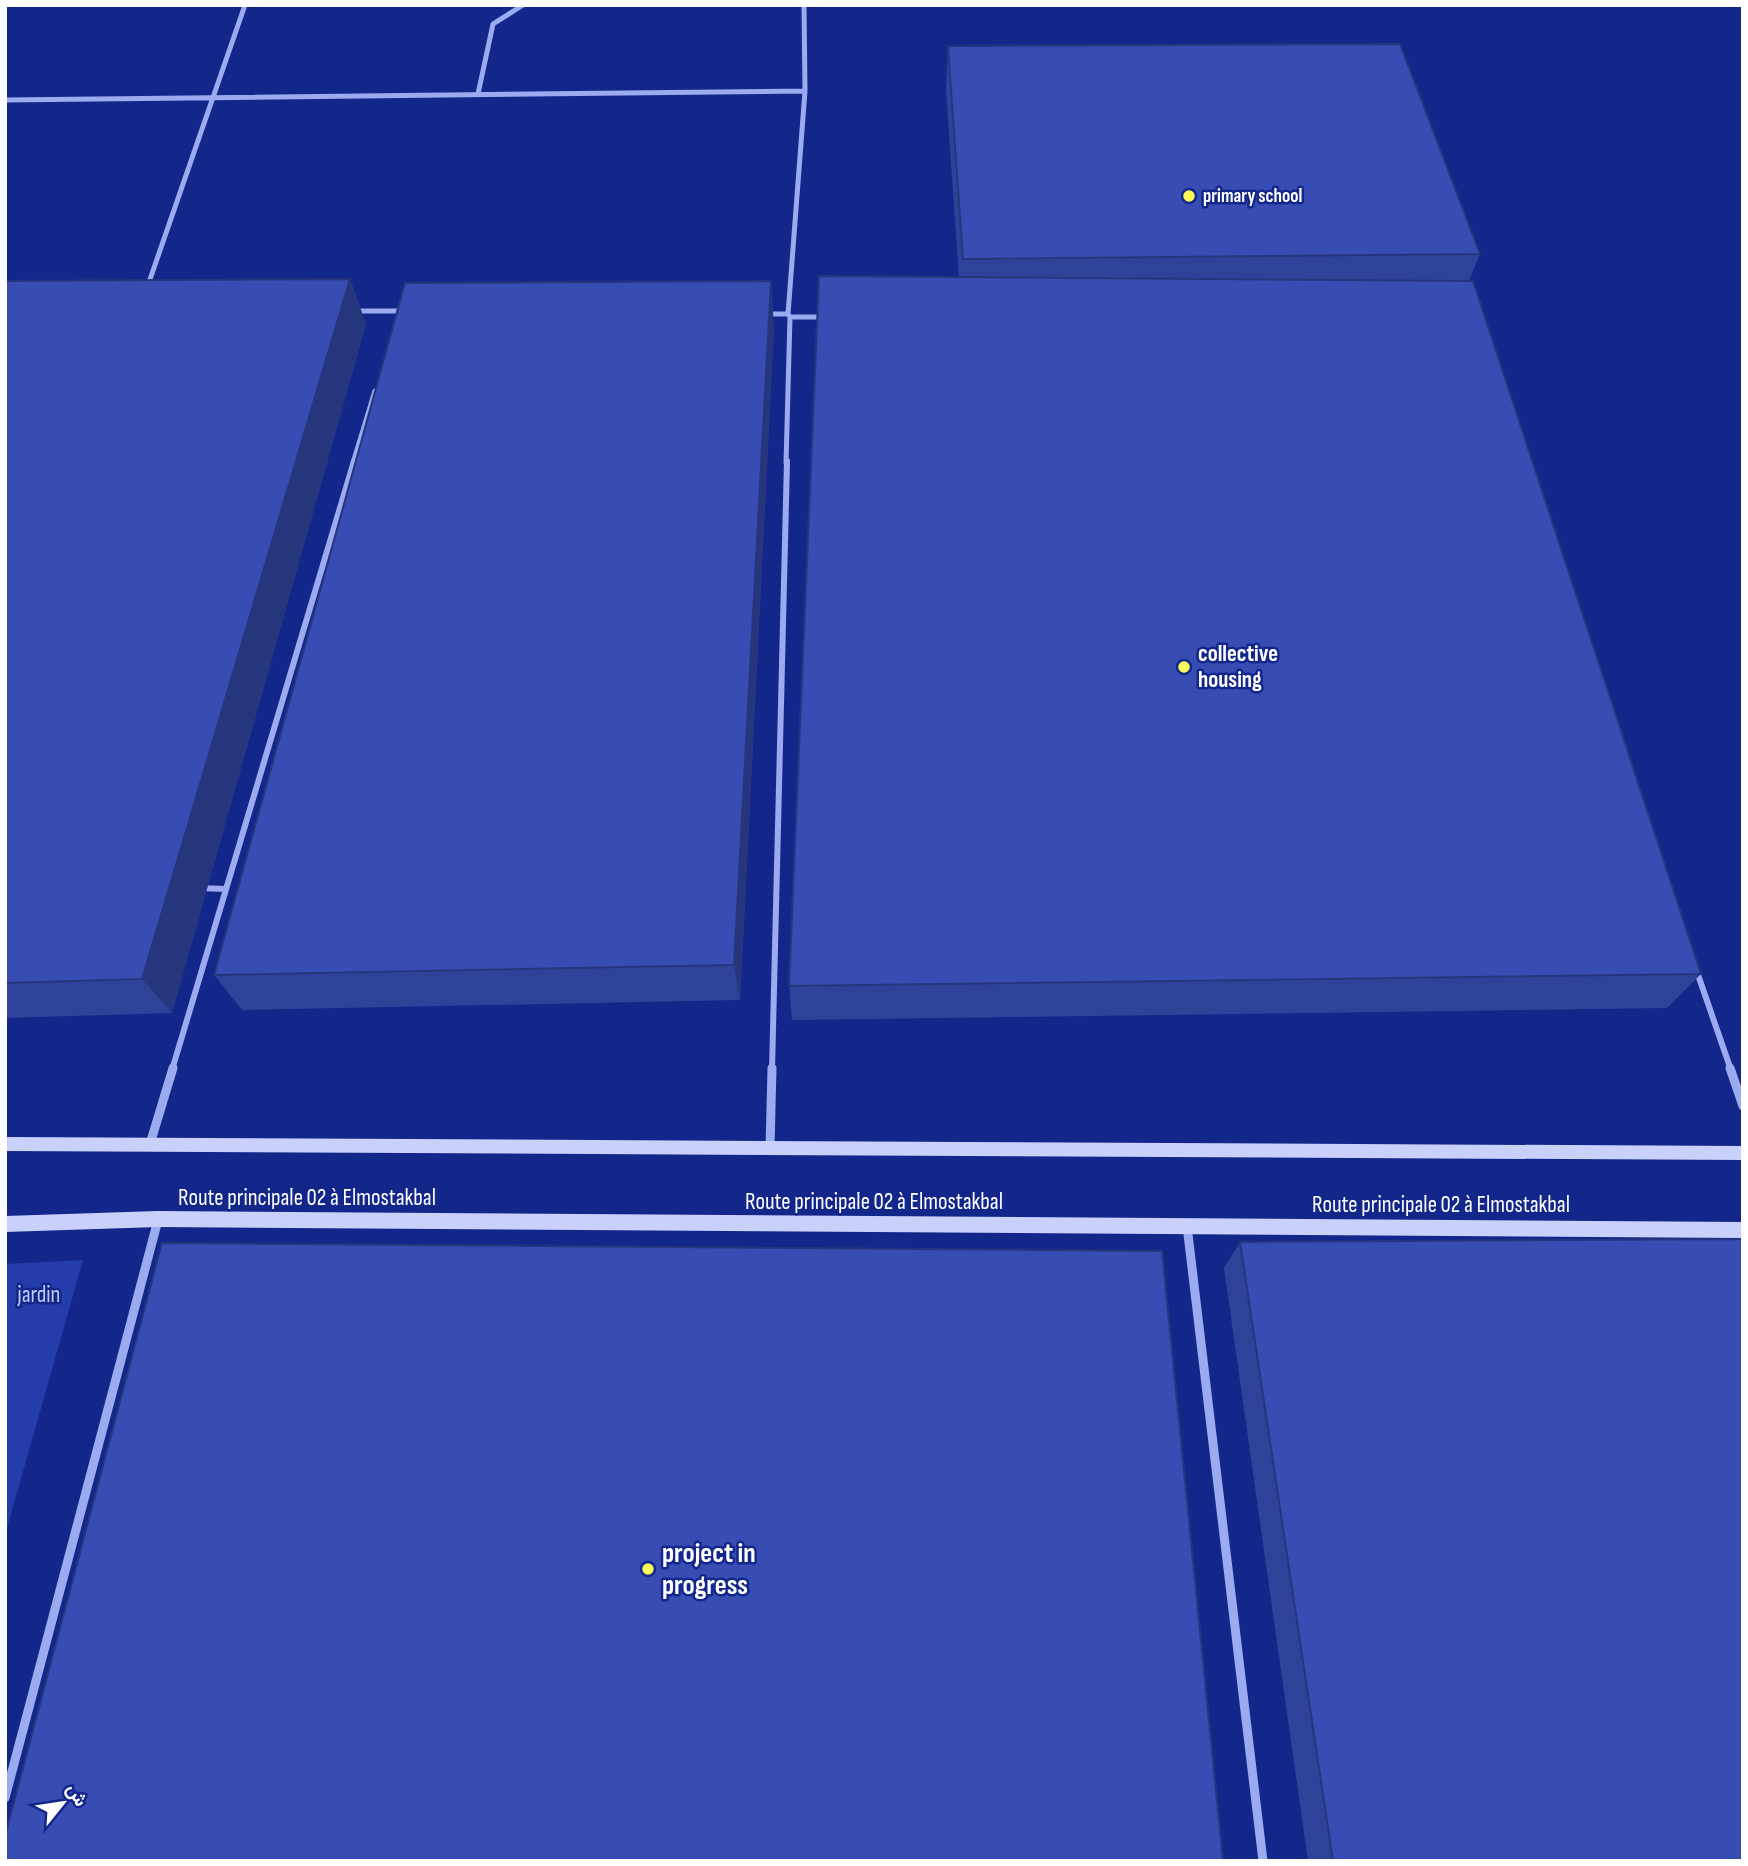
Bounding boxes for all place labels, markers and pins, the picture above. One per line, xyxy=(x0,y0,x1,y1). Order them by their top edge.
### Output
place label: primary school xyxy=(1203,185,1302,208)
marker: primary school xyxy=(1181,188,1197,204)
place label: collective housing xyxy=(1198,640,1278,694)
marker: collective housing xyxy=(1176,659,1192,675)
place label: project in progress xyxy=(662,1537,756,1602)
marker: project in progress xyxy=(640,1561,656,1577)

